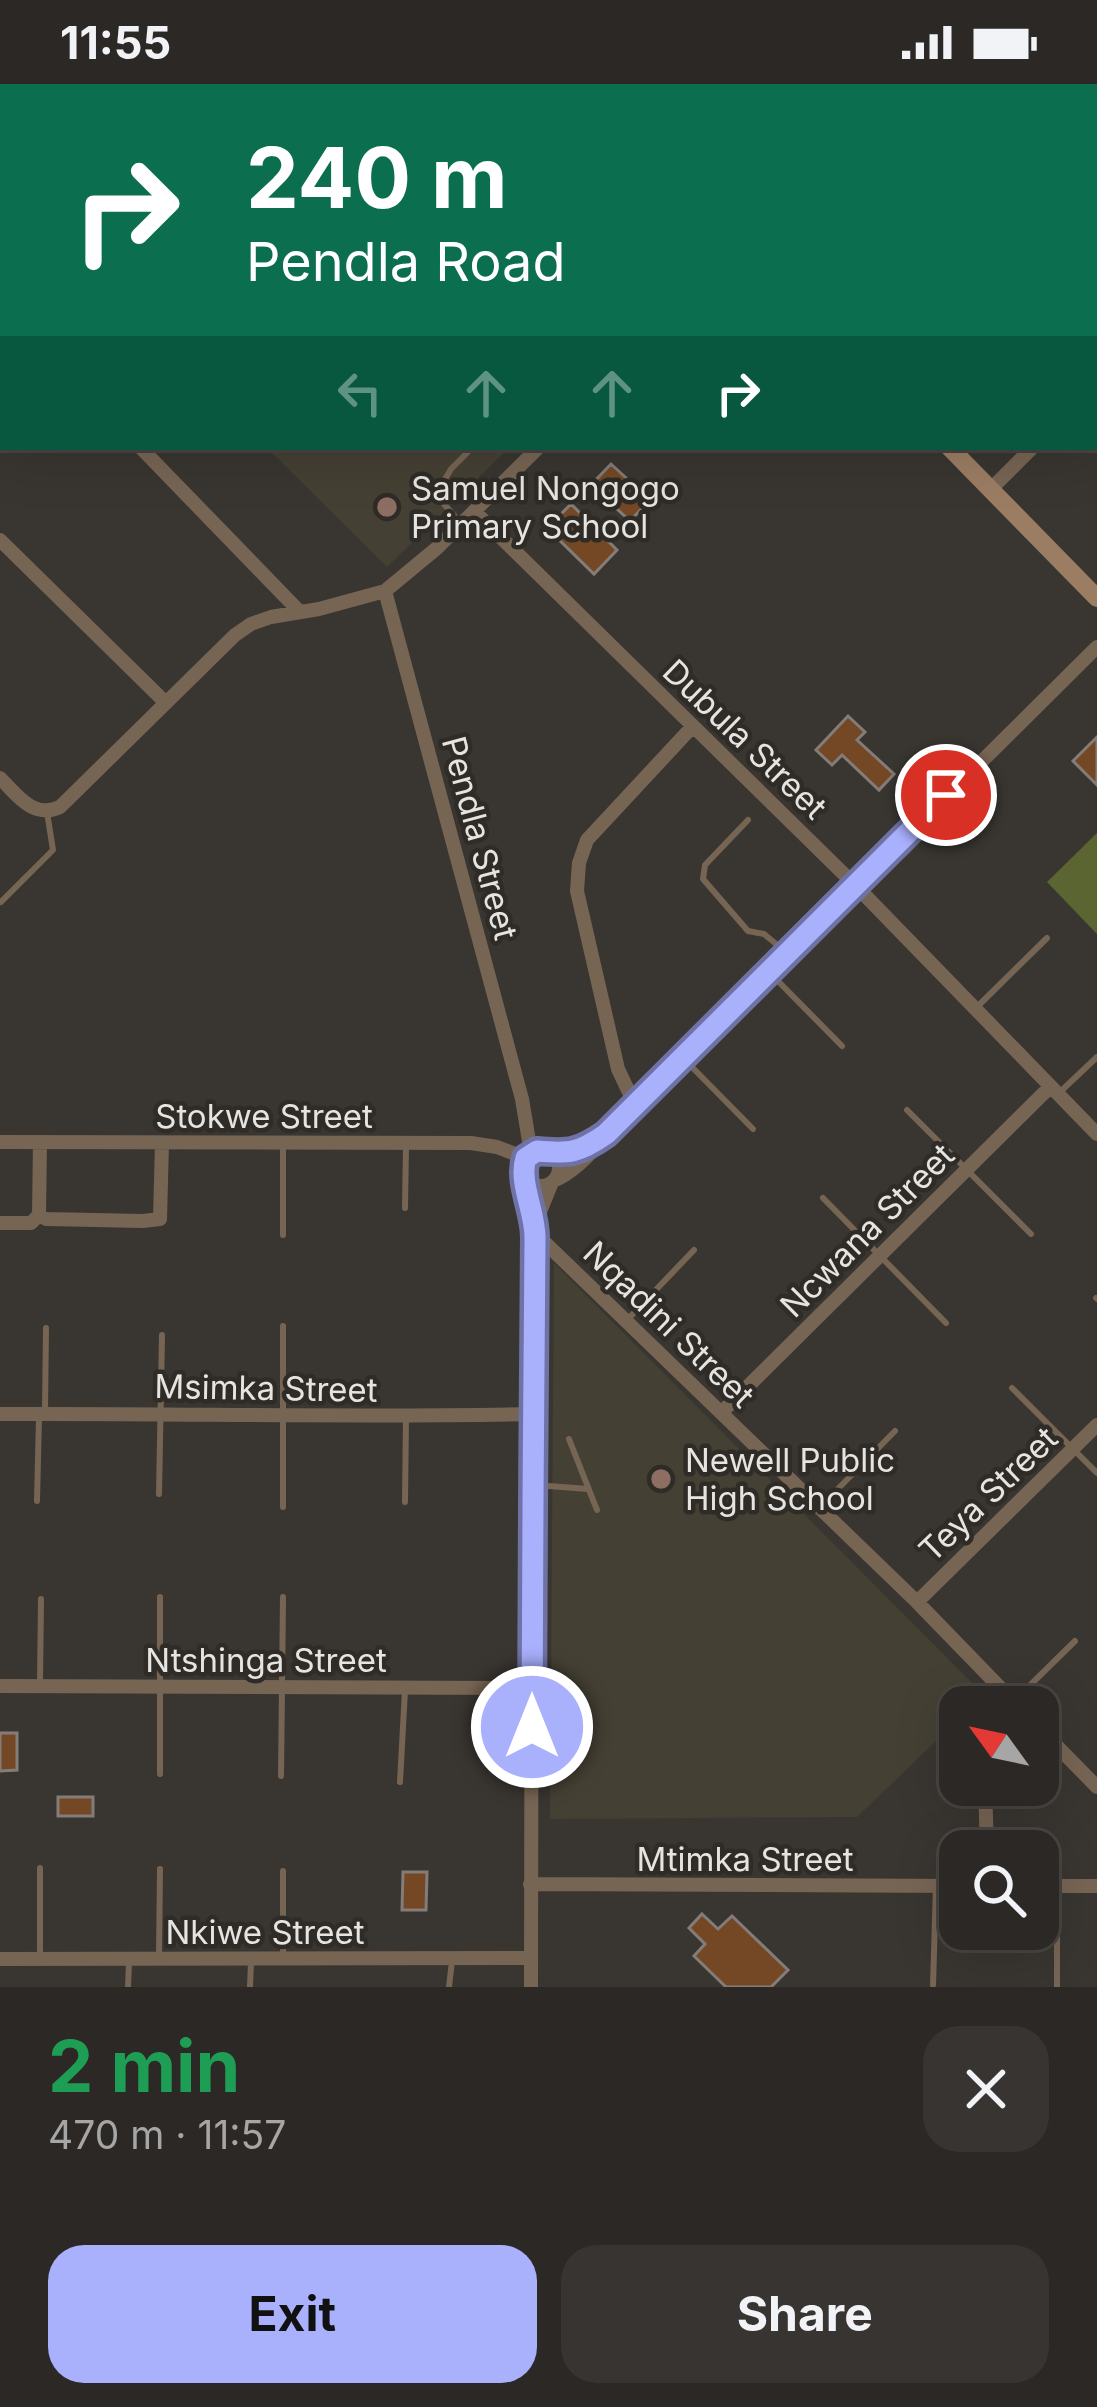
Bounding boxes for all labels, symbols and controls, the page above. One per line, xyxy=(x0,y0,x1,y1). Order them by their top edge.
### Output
text: 11:55 xyxy=(60,15,171,70)
text: 240 m xyxy=(246,127,508,228)
icon: right xyxy=(48,132,204,288)
text: Pendla Road xyxy=(246,229,566,294)
icon: left xyxy=(327,360,393,426)
icon: ahead xyxy=(453,360,519,426)
icon: ahead xyxy=(579,360,645,426)
icon: right xyxy=(705,360,771,426)
place label: Samuel Nongogo Primary School xyxy=(411,468,680,546)
marker: Samuel Nongogo Primary School xyxy=(374,494,400,520)
street label: Dubula Street xyxy=(655,651,835,827)
street label: Pendla Street xyxy=(434,732,526,944)
pin xyxy=(895,744,997,846)
icon: arrive xyxy=(913,762,979,828)
street label: Stokwe Street xyxy=(155,1096,373,1136)
street label: Ncwana Street xyxy=(772,1135,962,1325)
street label: Nqadini Street xyxy=(575,1233,763,1416)
street label: Msimka Street xyxy=(154,1366,378,1410)
street label: Teya Street xyxy=(911,1418,1066,1570)
place label: Newell Public High School xyxy=(685,1440,895,1518)
marker: Newell Public High School xyxy=(648,1466,674,1492)
street label: Ntshinga Street xyxy=(145,1640,387,1680)
position arrow xyxy=(469,1664,595,1790)
north arrow xyxy=(939,1686,1059,1806)
map controls xyxy=(939,1686,1059,1950)
button: search xyxy=(939,1830,1059,1950)
street label: Mtimka Street xyxy=(636,1839,854,1879)
street label: Nkiwe Street xyxy=(165,1912,365,1952)
text: 2 min xyxy=(48,2022,240,2109)
button: close xyxy=(923,2026,1049,2152)
text: 470 m · 11:57 xyxy=(48,2111,286,2158)
button: Exit xyxy=(48,2245,537,2383)
button: Share xyxy=(561,2245,1049,2383)

